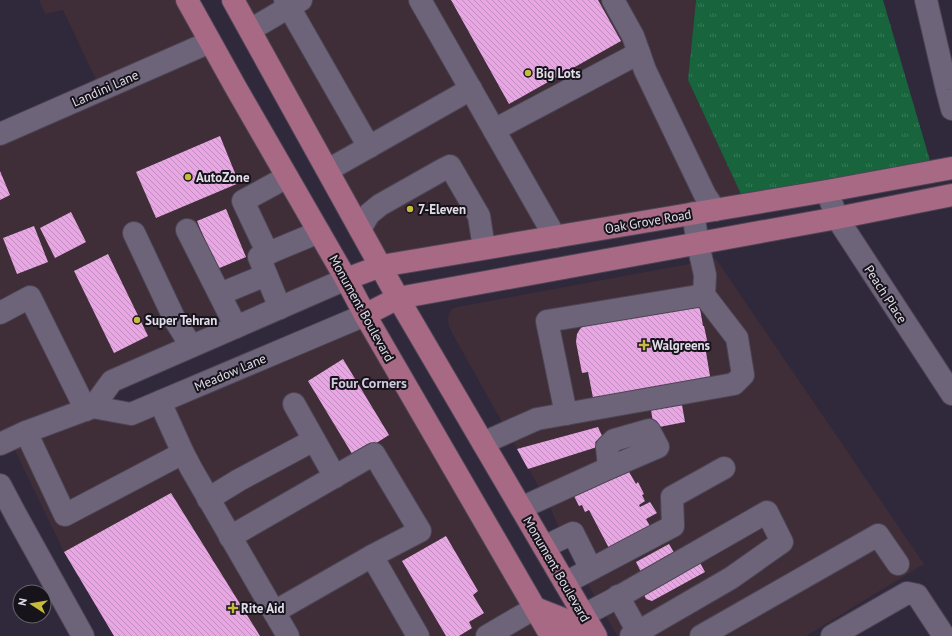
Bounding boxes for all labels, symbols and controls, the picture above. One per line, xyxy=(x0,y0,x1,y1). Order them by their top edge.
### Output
place label: Big Lots xyxy=(536,65,581,82)
street label: Landini Lane xyxy=(69,66,141,111)
marker: Big Lots xyxy=(523,68,533,78)
place label: AutoZone xyxy=(196,169,250,186)
marker: AutoZone xyxy=(183,172,193,182)
place label: 7-Eleven xyxy=(418,201,466,218)
marker: 7-Eleven xyxy=(405,204,415,214)
street label: Oak Grove Road xyxy=(603,206,693,237)
street label: Monument Boulevard xyxy=(325,252,398,365)
street label: Peach Place xyxy=(860,262,911,327)
place label: Super Tehran xyxy=(145,312,217,329)
marker: Super Tehran xyxy=(132,315,142,325)
place label: Walgreens xyxy=(652,337,711,354)
marker: Walgreens xyxy=(639,340,649,350)
street label: Meadow Lane xyxy=(192,350,269,395)
district label: Four Corners xyxy=(331,374,407,392)
street label: Monument Boulevard xyxy=(519,513,594,625)
north arrow xyxy=(12,584,52,624)
text: N xyxy=(15,597,30,607)
place label: Rite Aid xyxy=(241,600,285,617)
marker: Rite Aid xyxy=(228,603,238,613)

